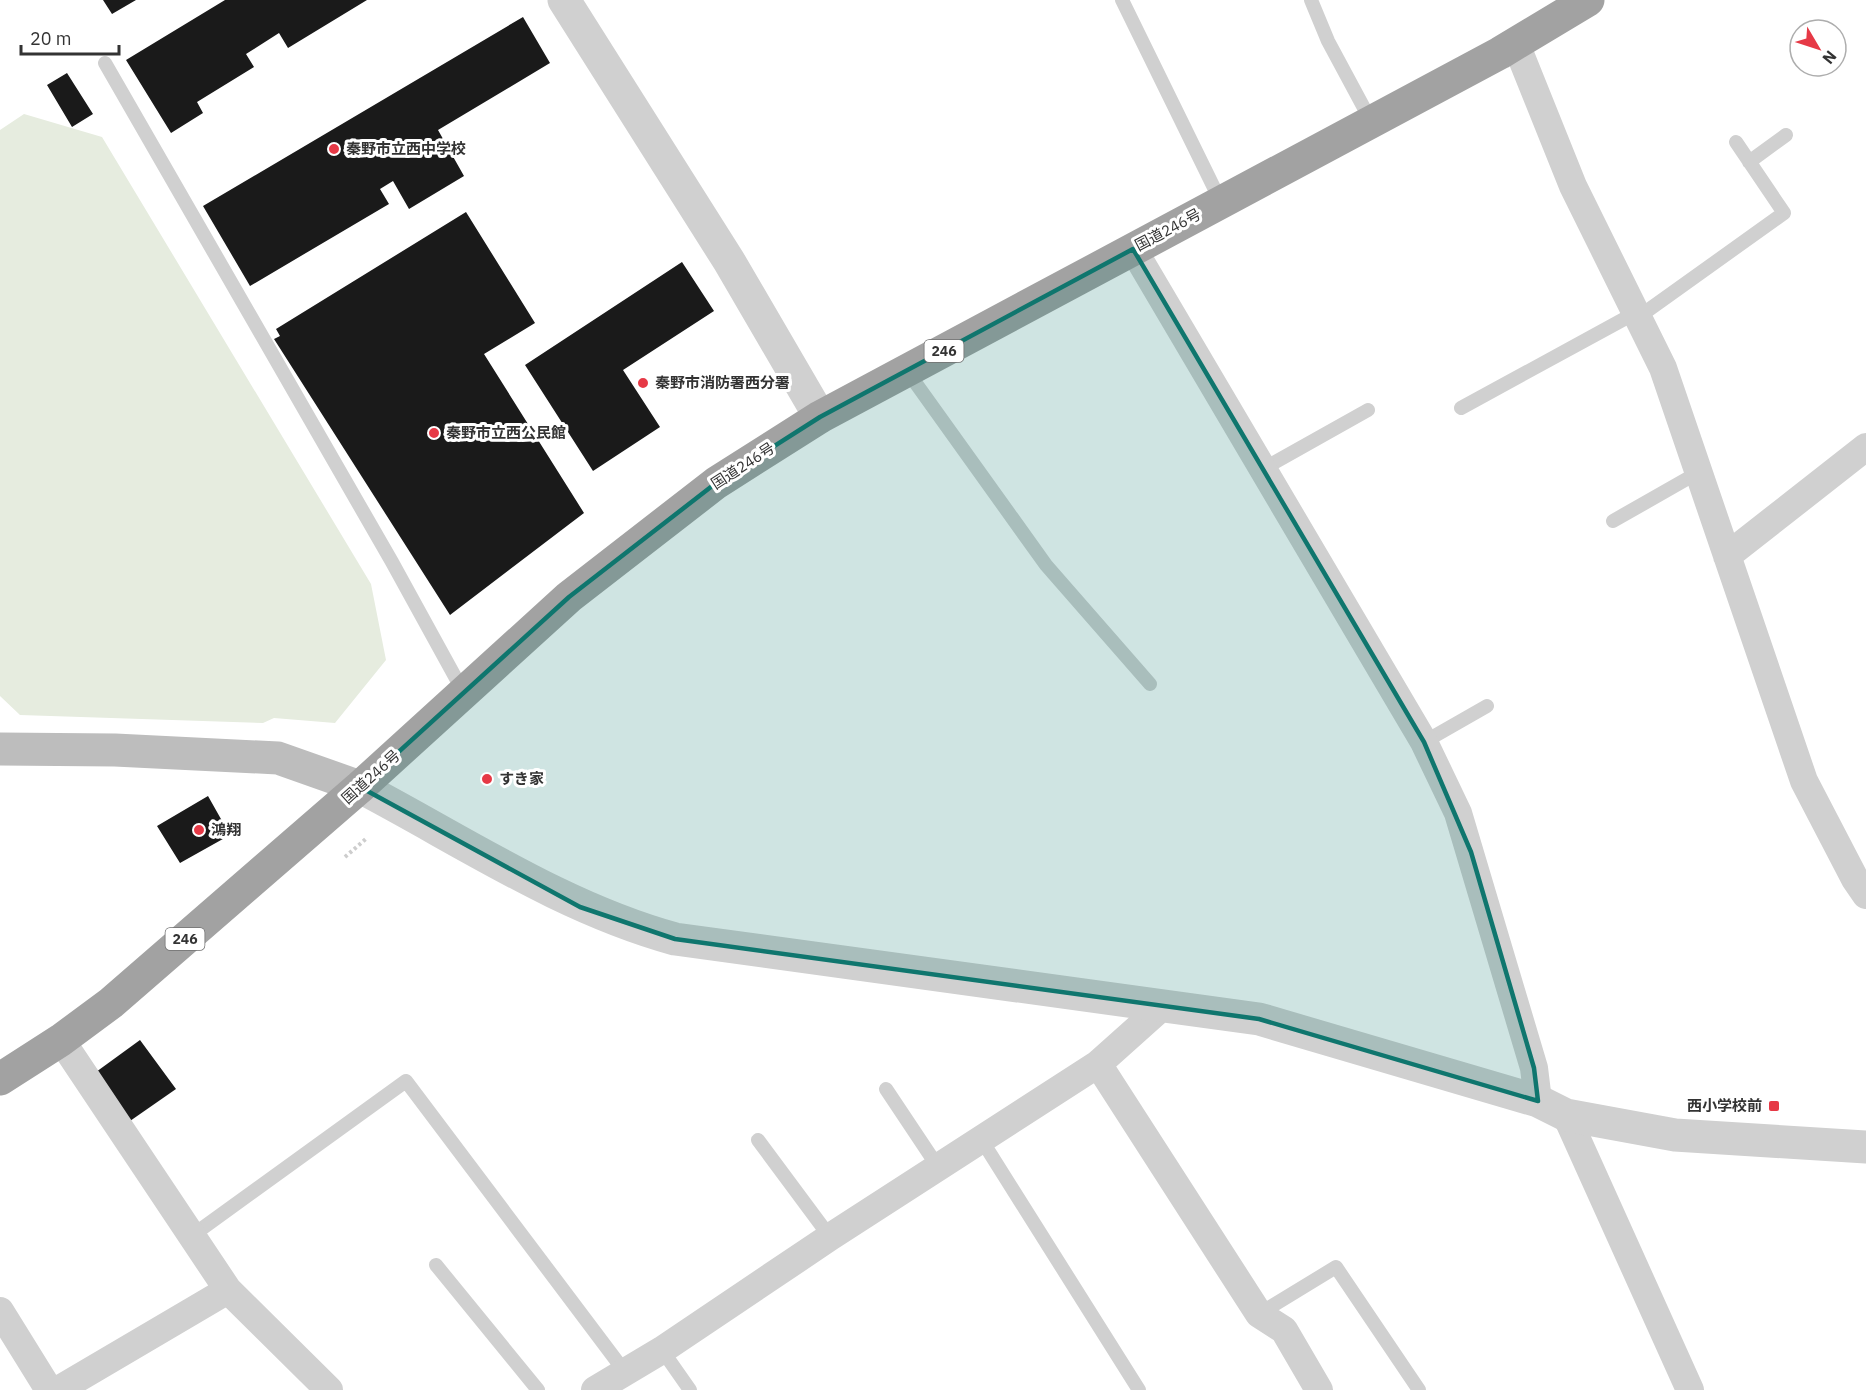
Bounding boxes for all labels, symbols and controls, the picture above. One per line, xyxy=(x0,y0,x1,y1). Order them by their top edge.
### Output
scale bar xyxy=(21,18,118,56)
north arrow xyxy=(1788,18,1848,78)
text: 20 m xyxy=(30,27,72,50)
text: N xyxy=(1818,47,1841,68)
place label: 秦野市立西中学校 xyxy=(346,139,466,158)
marker: 秦野市立西中学校 xyxy=(327,142,341,156)
street label: 国道246号 xyxy=(1132,204,1204,255)
road number: 246 xyxy=(924,340,964,362)
place label: 秦野市消防署西分署 xyxy=(655,373,790,392)
marker: 秦野市消防署西分署 xyxy=(636,376,650,390)
place label: 秦野市立西公民館 xyxy=(446,423,566,442)
marker: 秦野市立西公民館 xyxy=(427,426,441,440)
street label: 国道246号 xyxy=(707,438,778,493)
street label: 国道246号 xyxy=(338,745,404,808)
place label: すき家 xyxy=(499,769,544,788)
marker: すき家 xyxy=(480,772,494,786)
place label: 鴻翔 xyxy=(211,820,241,839)
marker: 鴻翔 xyxy=(192,823,206,837)
road number: 246 xyxy=(166,928,204,950)
place label: 西小学校前 xyxy=(1687,1096,1762,1115)
marker: 西小学校前 xyxy=(1767,1099,1781,1113)

